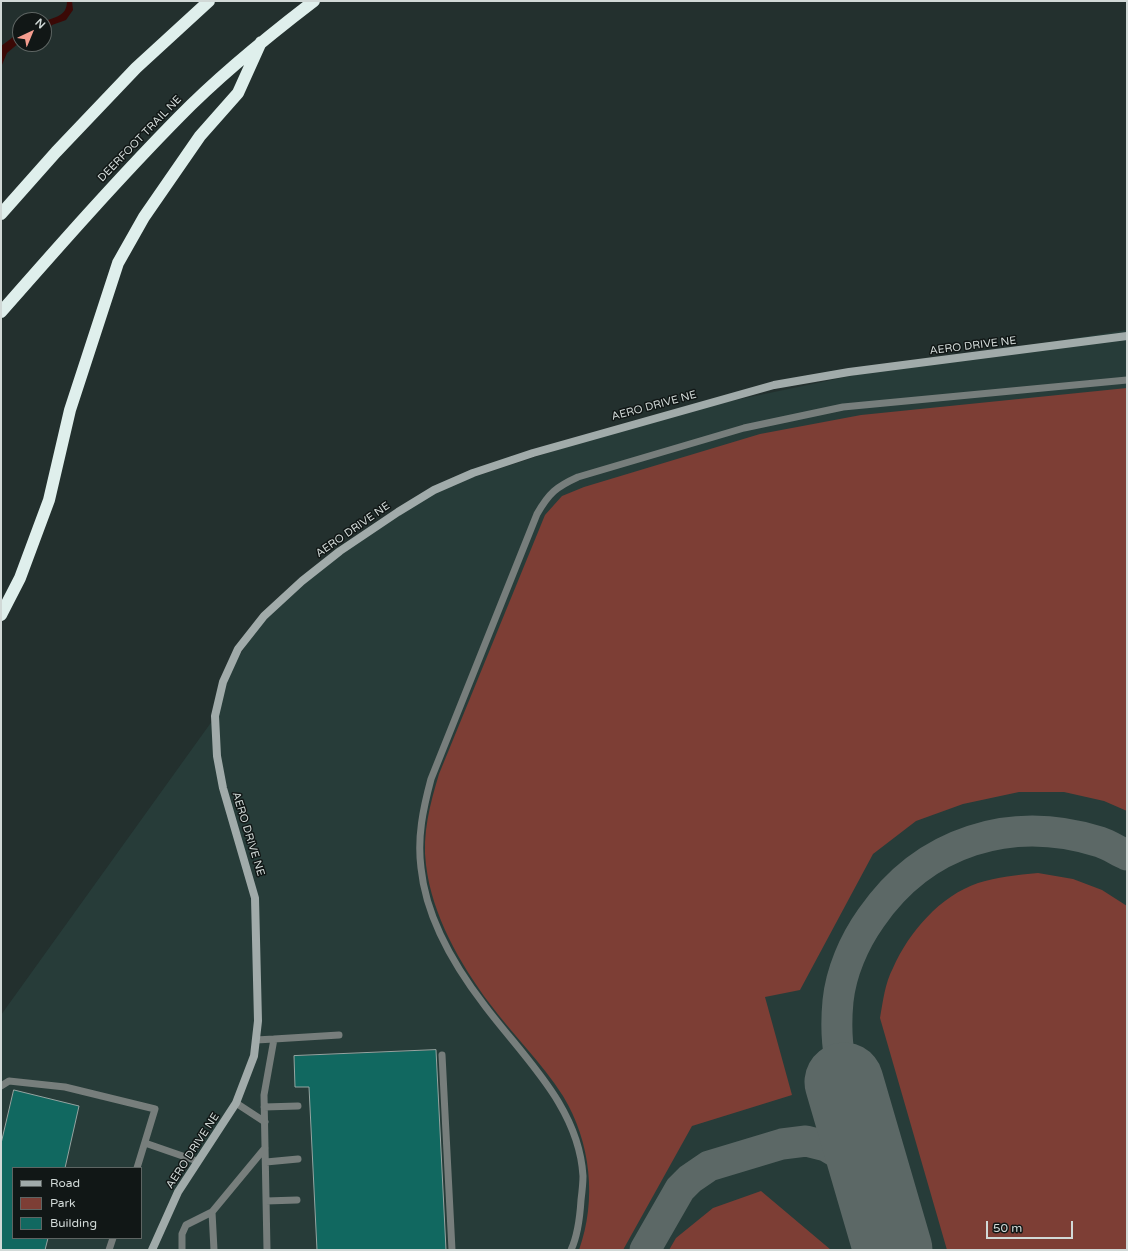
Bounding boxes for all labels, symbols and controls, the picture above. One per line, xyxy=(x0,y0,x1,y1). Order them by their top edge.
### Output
north arrow xyxy=(12,12,52,52)
text: N xyxy=(32,16,48,31)
street label: DEERFOOT TRAIL NE xyxy=(95,93,185,185)
street label: AERO DRIVE NE xyxy=(929,334,1017,358)
street label: AERO DRIVE NE xyxy=(610,388,698,424)
street label: AERO DRIVE NE xyxy=(313,500,393,560)
street label: AERO DRIVE NE xyxy=(229,790,267,878)
street label: AERO DRIVE NE xyxy=(164,1111,222,1191)
legend xyxy=(12,1167,142,1239)
text: Road xyxy=(50,1176,80,1190)
text: Park xyxy=(50,1196,76,1210)
scale bar xyxy=(988,1213,1075,1239)
text: Building xyxy=(50,1216,97,1230)
text: 50 m xyxy=(993,1221,1022,1235)

